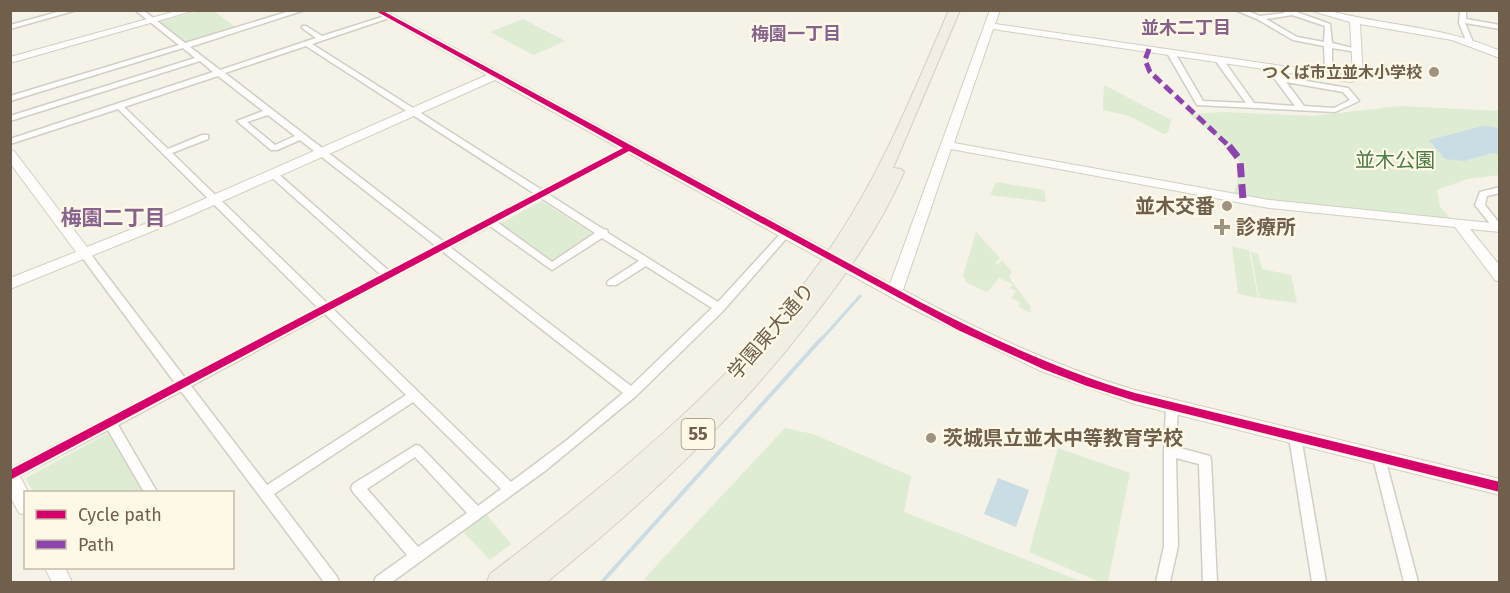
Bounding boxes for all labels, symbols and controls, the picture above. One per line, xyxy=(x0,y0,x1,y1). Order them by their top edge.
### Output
district label: 並木二丁目 xyxy=(1141,17,1231,39)
district label: 梅園一丁目 xyxy=(751,23,841,45)
place label: つくば市立並木小学校 xyxy=(1262,63,1422,82)
marker: つくば市立並木小学校 xyxy=(1427,65,1441,79)
park label: 並木公園 xyxy=(1355,148,1435,172)
place label: 並木交番 xyxy=(1135,194,1215,218)
marker: 並木交番 xyxy=(1220,199,1234,213)
district label: 梅園二丁目 xyxy=(61,205,166,231)
place label: 診療所 xyxy=(1236,215,1296,239)
marker: 診療所 xyxy=(1213,218,1231,236)
street label: 学園東大通り xyxy=(723,278,819,384)
road number: 55 xyxy=(682,419,714,449)
place label: 茨城県立並木中等教育学校 xyxy=(943,426,1183,450)
marker: 茨城県立並木中等教育学校 xyxy=(924,431,938,445)
legend xyxy=(24,491,234,569)
text: Cycle path xyxy=(78,504,162,526)
text: Path xyxy=(78,534,114,556)

